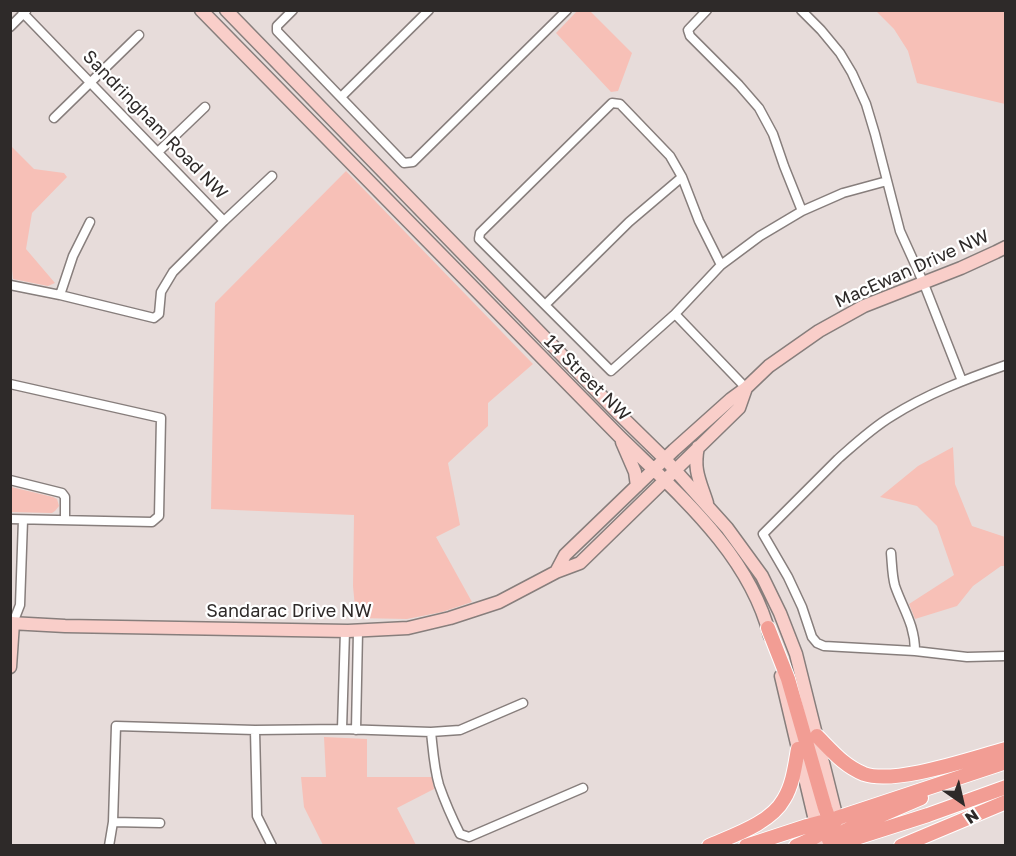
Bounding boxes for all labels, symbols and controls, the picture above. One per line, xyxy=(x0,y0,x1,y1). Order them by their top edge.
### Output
street label: Sandringham Road NW xyxy=(78,46,232,204)
street label: MacEwan Drive NW xyxy=(832,225,992,313)
street label: 14 Street NW xyxy=(539,330,635,426)
street label: Sandarac Drive NW xyxy=(206,600,372,622)
north arrow xyxy=(932,772,992,832)
text: N xyxy=(961,805,983,829)

